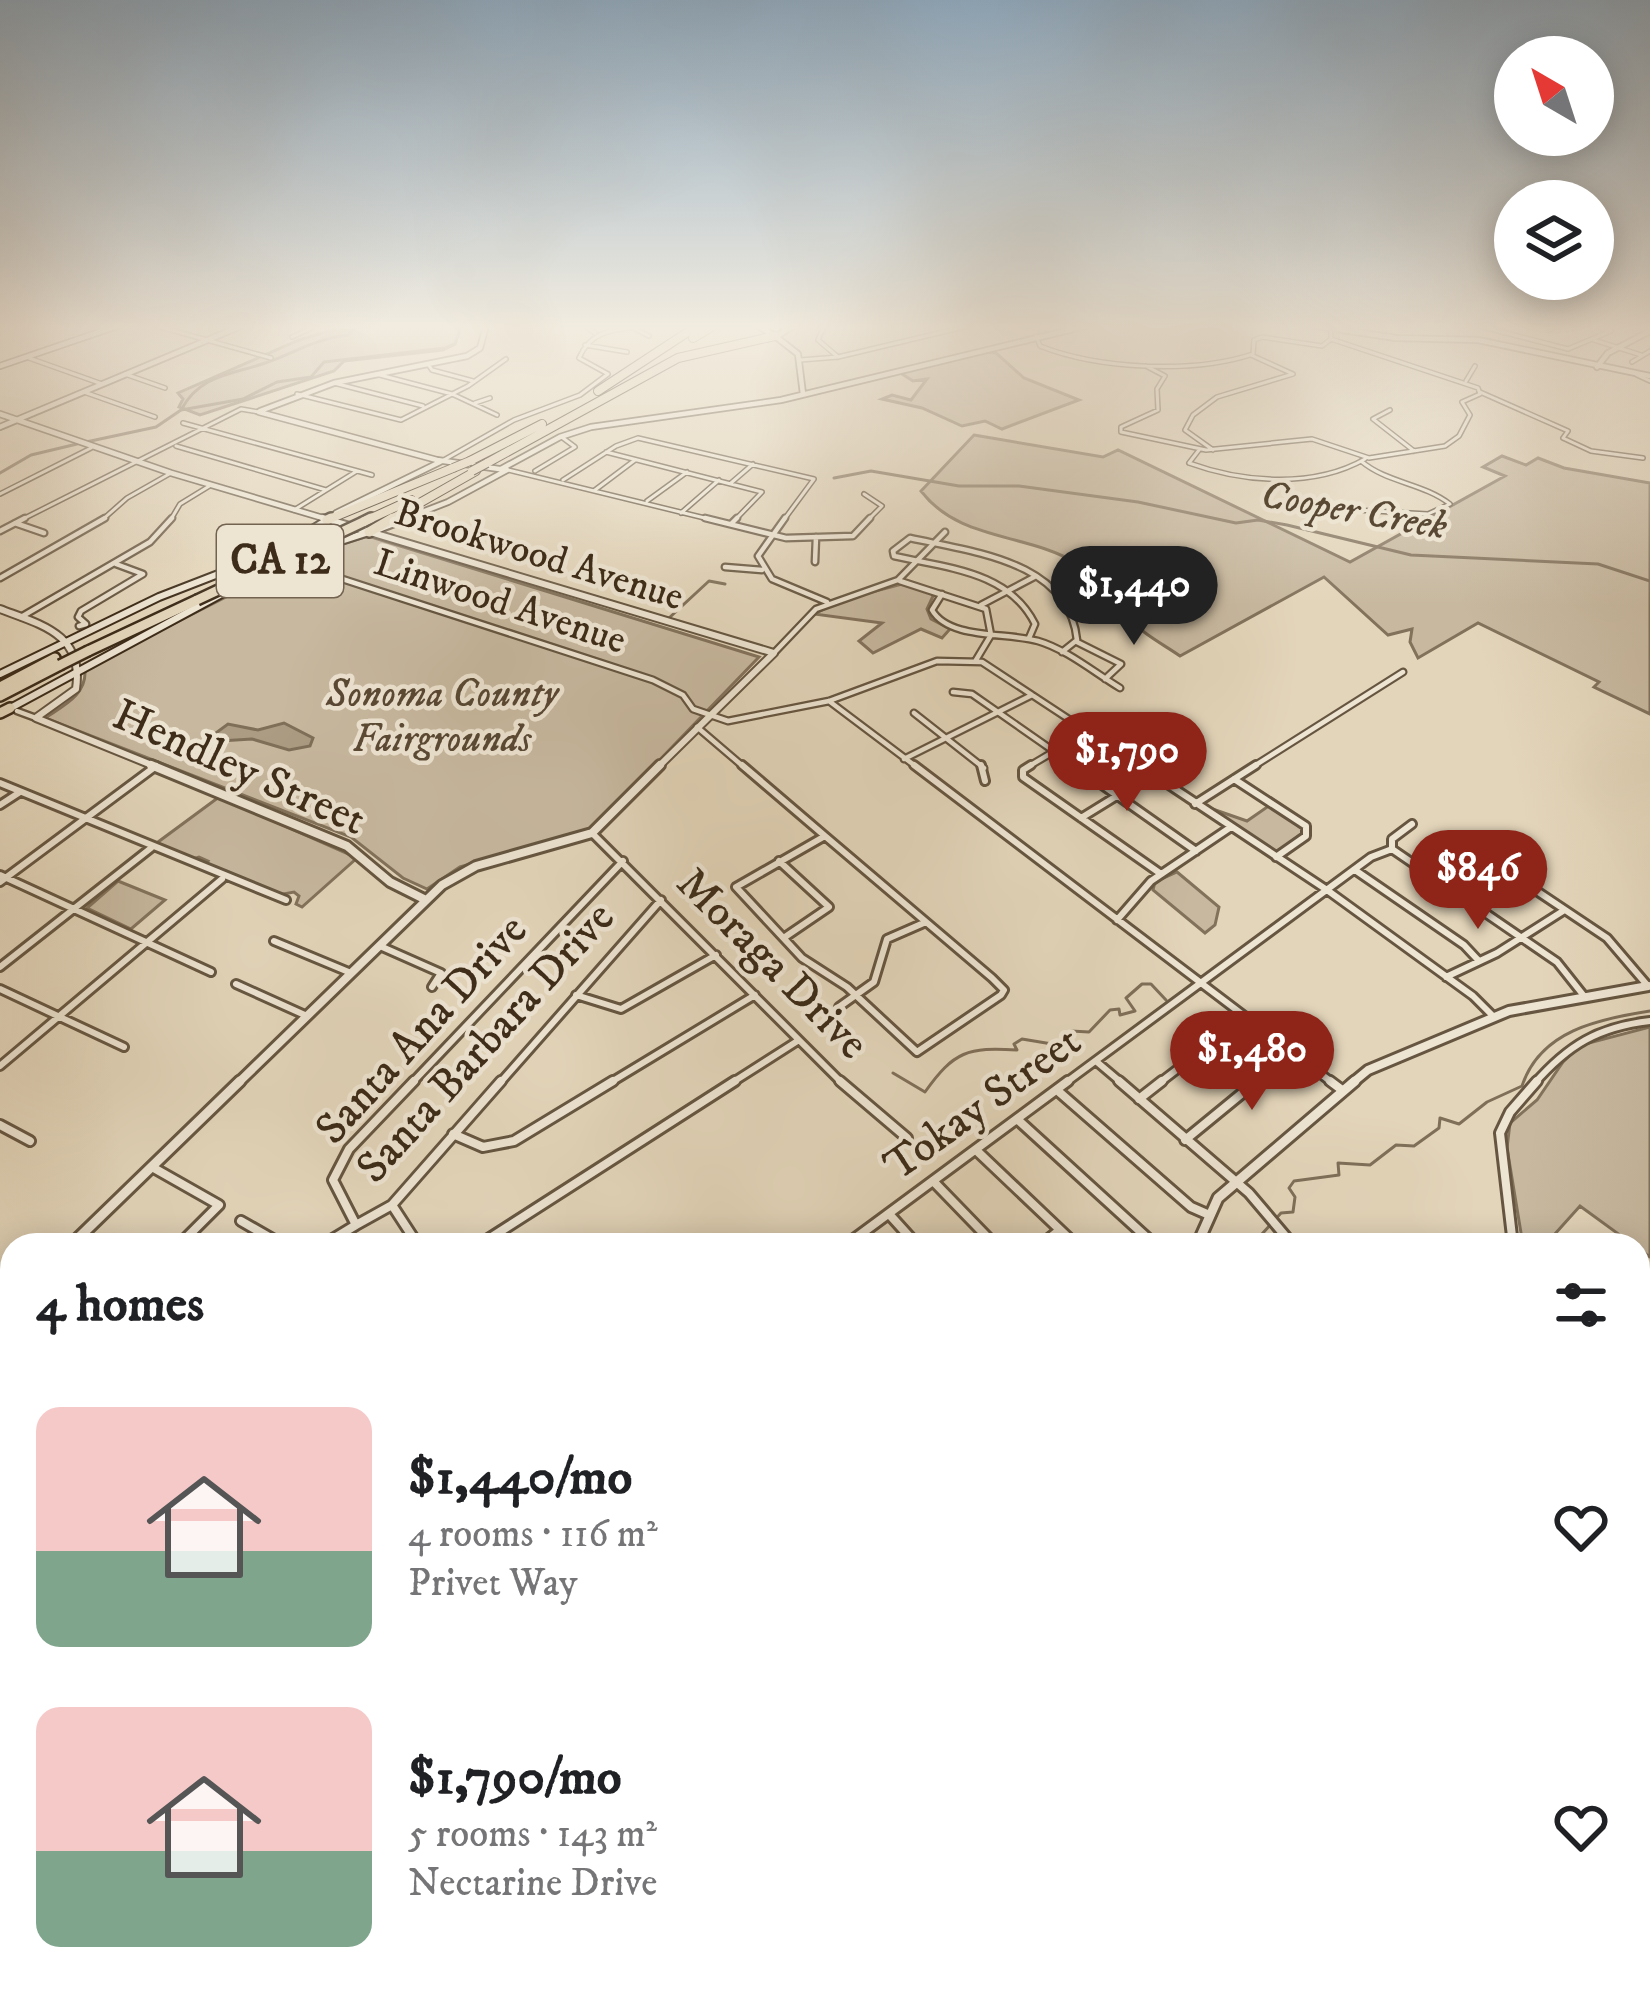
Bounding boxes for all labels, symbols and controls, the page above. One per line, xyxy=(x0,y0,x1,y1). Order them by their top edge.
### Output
north arrow xyxy=(1494,36,1614,156)
map controls xyxy=(1494,36,1614,300)
button: layers xyxy=(1494,180,1614,300)
water label: Cooper Creek xyxy=(1257,471,1452,552)
street label: Brookwood Avenue xyxy=(389,488,689,622)
road number: CA 12 xyxy=(217,525,343,597)
street label: Linwood Avenue xyxy=(368,538,632,666)
pin: $1,440 xyxy=(1036,546,1232,648)
text: $1,440 xyxy=(1078,560,1190,609)
park label: Sonoma County Fairgrounds xyxy=(325,670,561,764)
street label: Hendley Street xyxy=(104,687,374,849)
pin: $1,790 xyxy=(1029,712,1225,814)
text: $1,790 xyxy=(1075,726,1179,775)
pin: $846 xyxy=(1407,830,1549,932)
text: $846 xyxy=(1436,844,1520,893)
street label: Moraga Drive xyxy=(664,856,880,1072)
street label: Santa Barbara Drive xyxy=(345,891,627,1195)
street label: Santa Ana Drive xyxy=(304,903,540,1157)
pin: $1,480 xyxy=(1154,1011,1350,1113)
street label: Tokay Street xyxy=(874,1014,1092,1194)
text: $1,480 xyxy=(1197,1025,1307,1074)
icon: filters xyxy=(1548,1272,1614,1338)
text: 4 homes xyxy=(36,1273,204,1337)
text: $1,440/mo xyxy=(408,1446,632,1510)
icon: home xyxy=(132,1455,276,1599)
icon: heart xyxy=(1548,1494,1614,1560)
text: 4 rooms · 116 m² xyxy=(408,1510,658,1559)
text: Privet Way xyxy=(408,1559,578,1608)
text: $1,790/mo xyxy=(408,1746,622,1810)
icon: home xyxy=(132,1755,276,1899)
icon: heart xyxy=(1548,1794,1614,1860)
text: 5 rooms · 143 m² xyxy=(408,1810,657,1859)
text: Nectarine Drive xyxy=(408,1859,657,1908)

